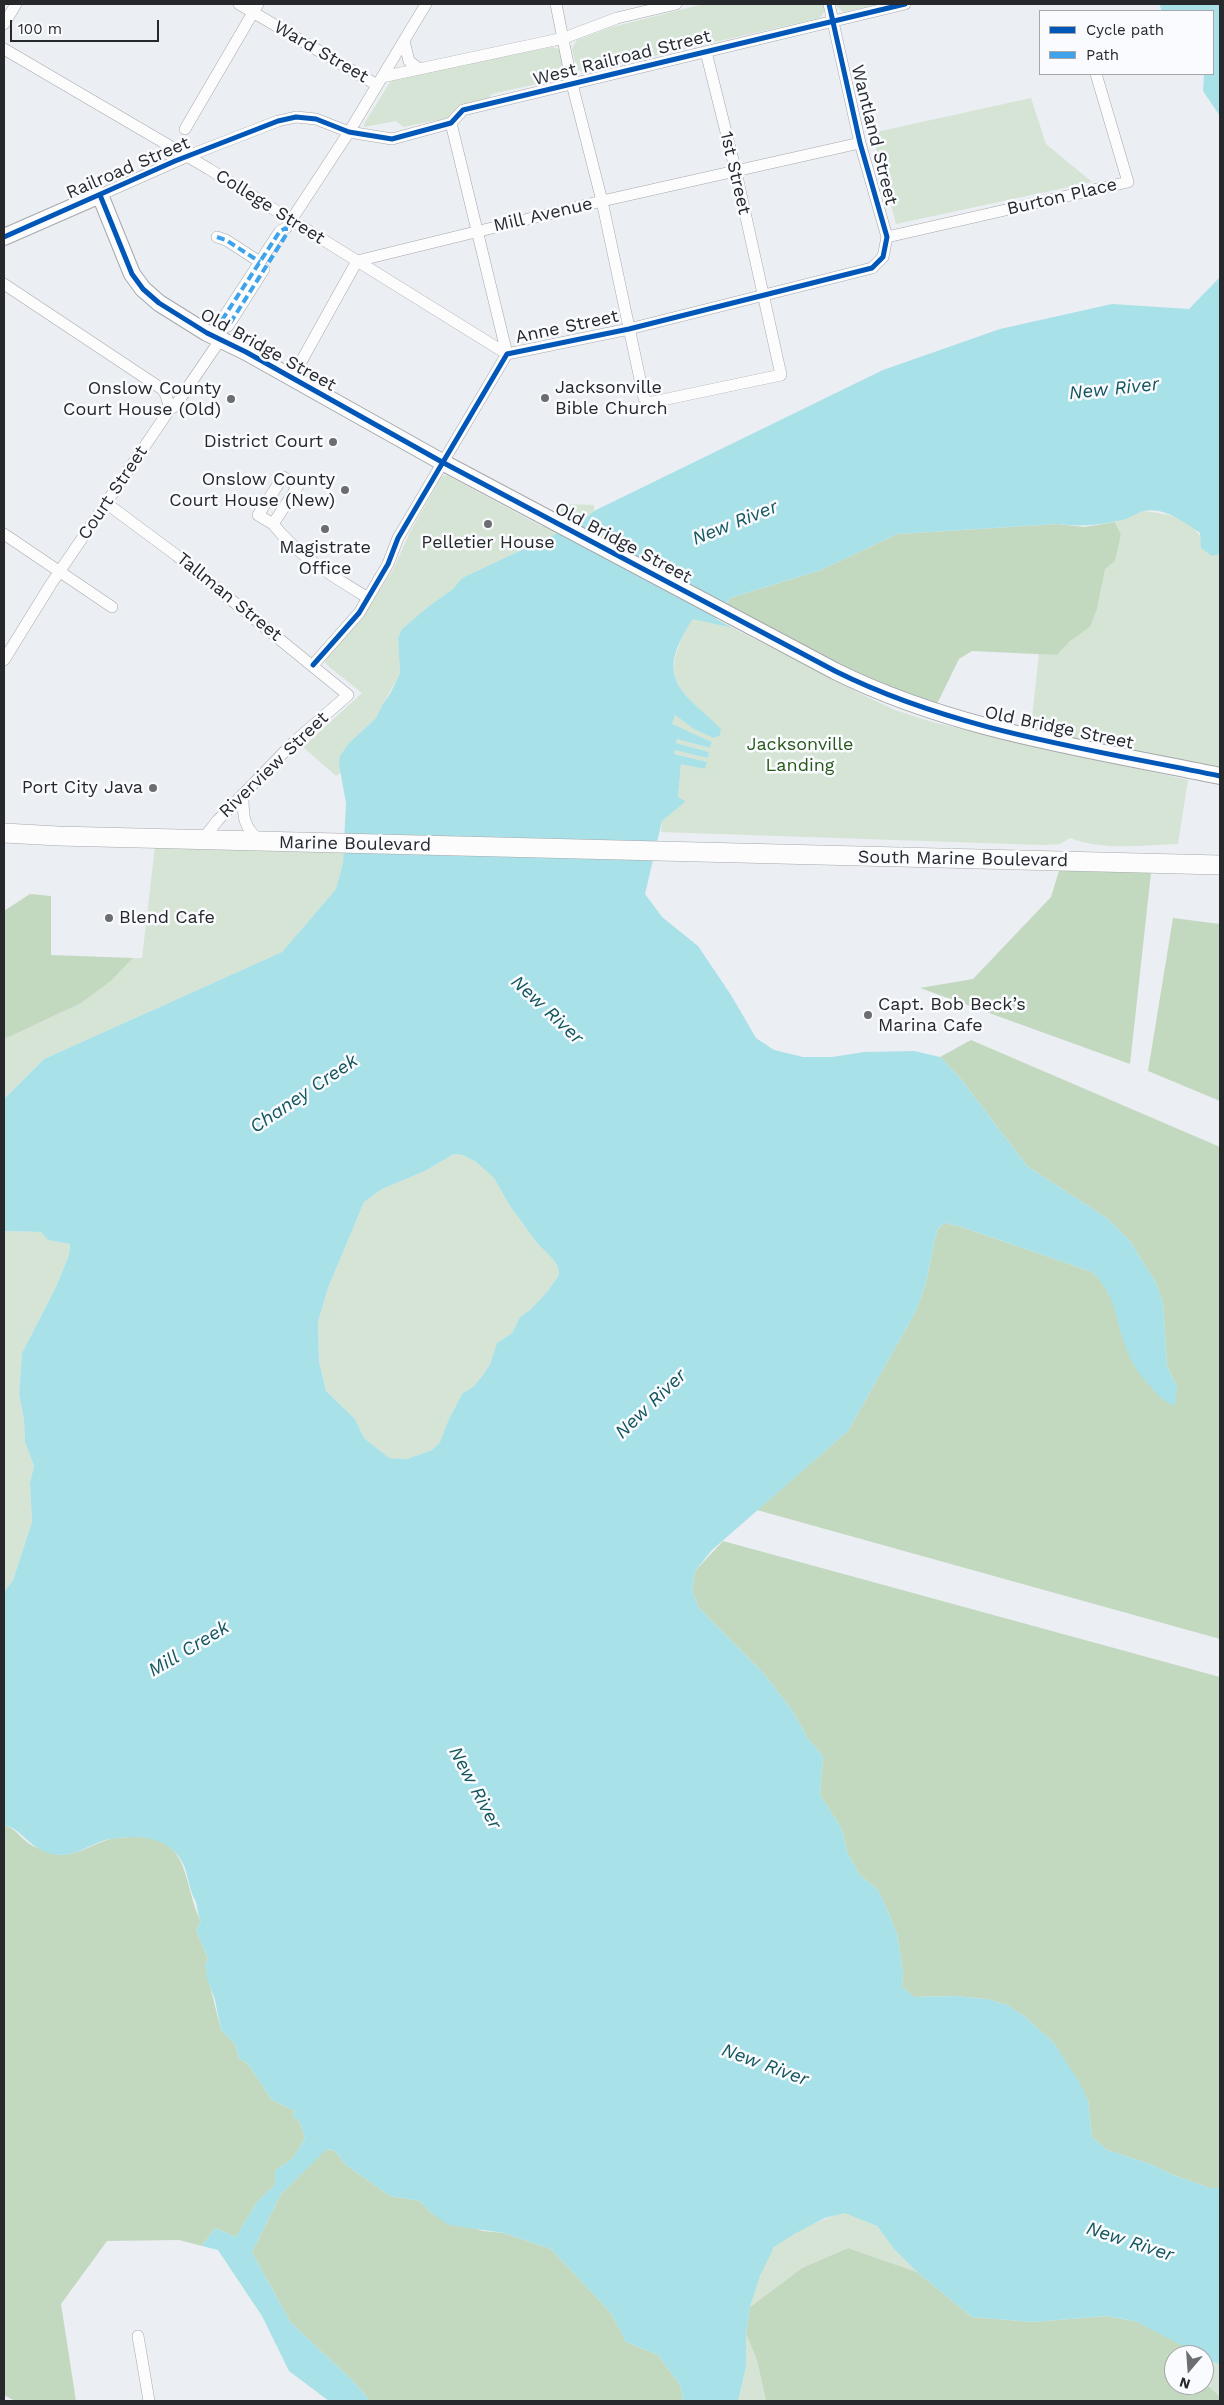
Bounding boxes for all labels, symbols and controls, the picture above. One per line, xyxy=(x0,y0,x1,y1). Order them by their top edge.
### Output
scale bar xyxy=(12,10,161,42)
legend xyxy=(1039,10,1214,75)
street label: Ward Street xyxy=(270,16,372,88)
text: 100 m xyxy=(18,20,62,38)
text: Cycle path xyxy=(1086,21,1164,39)
street label: West Railroad Street xyxy=(531,25,713,91)
text: Path xyxy=(1086,46,1119,64)
street label: Wantland Street xyxy=(846,63,902,207)
street label: 1st Street xyxy=(715,129,755,217)
street label: Railroad Street xyxy=(63,132,193,204)
street label: College Street xyxy=(211,165,329,249)
street label: Burton Place xyxy=(1005,174,1119,220)
street label: Mill Avenue xyxy=(491,193,595,237)
street label: Old Bridge Street xyxy=(196,304,340,396)
street label: Anne Street xyxy=(513,306,621,348)
water label: New River xyxy=(1068,373,1160,405)
place label: Jacksonville Bible Church xyxy=(555,377,668,419)
place label: Onslow County Court House (Old) xyxy=(63,378,221,420)
marker: Jacksonville Bible Church xyxy=(539,392,551,404)
marker: Onslow County Court House (Old) xyxy=(225,393,237,405)
place label: District Court xyxy=(204,431,323,453)
marker: District Court xyxy=(327,436,339,448)
street label: Court Street xyxy=(74,442,152,544)
place label: Onslow County Court House (New) xyxy=(169,469,335,512)
marker: Onslow County Court House (New) xyxy=(339,484,351,496)
water label: New River xyxy=(689,495,781,551)
street label: Old Bridge Street xyxy=(551,498,695,588)
marker: Pelletier House xyxy=(482,518,494,530)
marker: Magistrate Office xyxy=(319,523,331,535)
place label: Pelletier House xyxy=(421,532,555,554)
place label: Magistrate Office xyxy=(279,537,371,580)
street label: Tallman Street xyxy=(172,548,286,646)
street label: Old Bridge Street xyxy=(982,702,1136,754)
street label: Riverview Street xyxy=(215,707,333,823)
park label: Jacksonville Landing xyxy=(747,734,853,776)
place label: Port City Java xyxy=(22,777,143,799)
marker: Port City Java xyxy=(147,782,159,794)
street label: Marine Boulevard xyxy=(279,832,431,856)
street label: South Marine Boulevard xyxy=(858,846,1068,872)
place label: Blend Cafe xyxy=(119,907,215,929)
marker: Blend Cafe xyxy=(103,912,115,924)
water label: New River xyxy=(506,971,588,1049)
place label: Capt. Bob Beck’s Marina Cafe xyxy=(878,994,1026,1036)
marker: Capt. Bob Beck’s Marina Cafe xyxy=(862,1009,874,1021)
water label: Chaney Creek xyxy=(246,1049,362,1139)
water label: New River xyxy=(611,1364,691,1444)
water label: Mill Creek xyxy=(144,1616,234,1682)
water label: New River xyxy=(444,1743,506,1833)
water label: New River xyxy=(719,2039,811,2091)
water label: New River xyxy=(1083,2217,1177,2267)
north arrow xyxy=(1164,2345,1214,2395)
text: N xyxy=(1177,2374,1192,2393)

